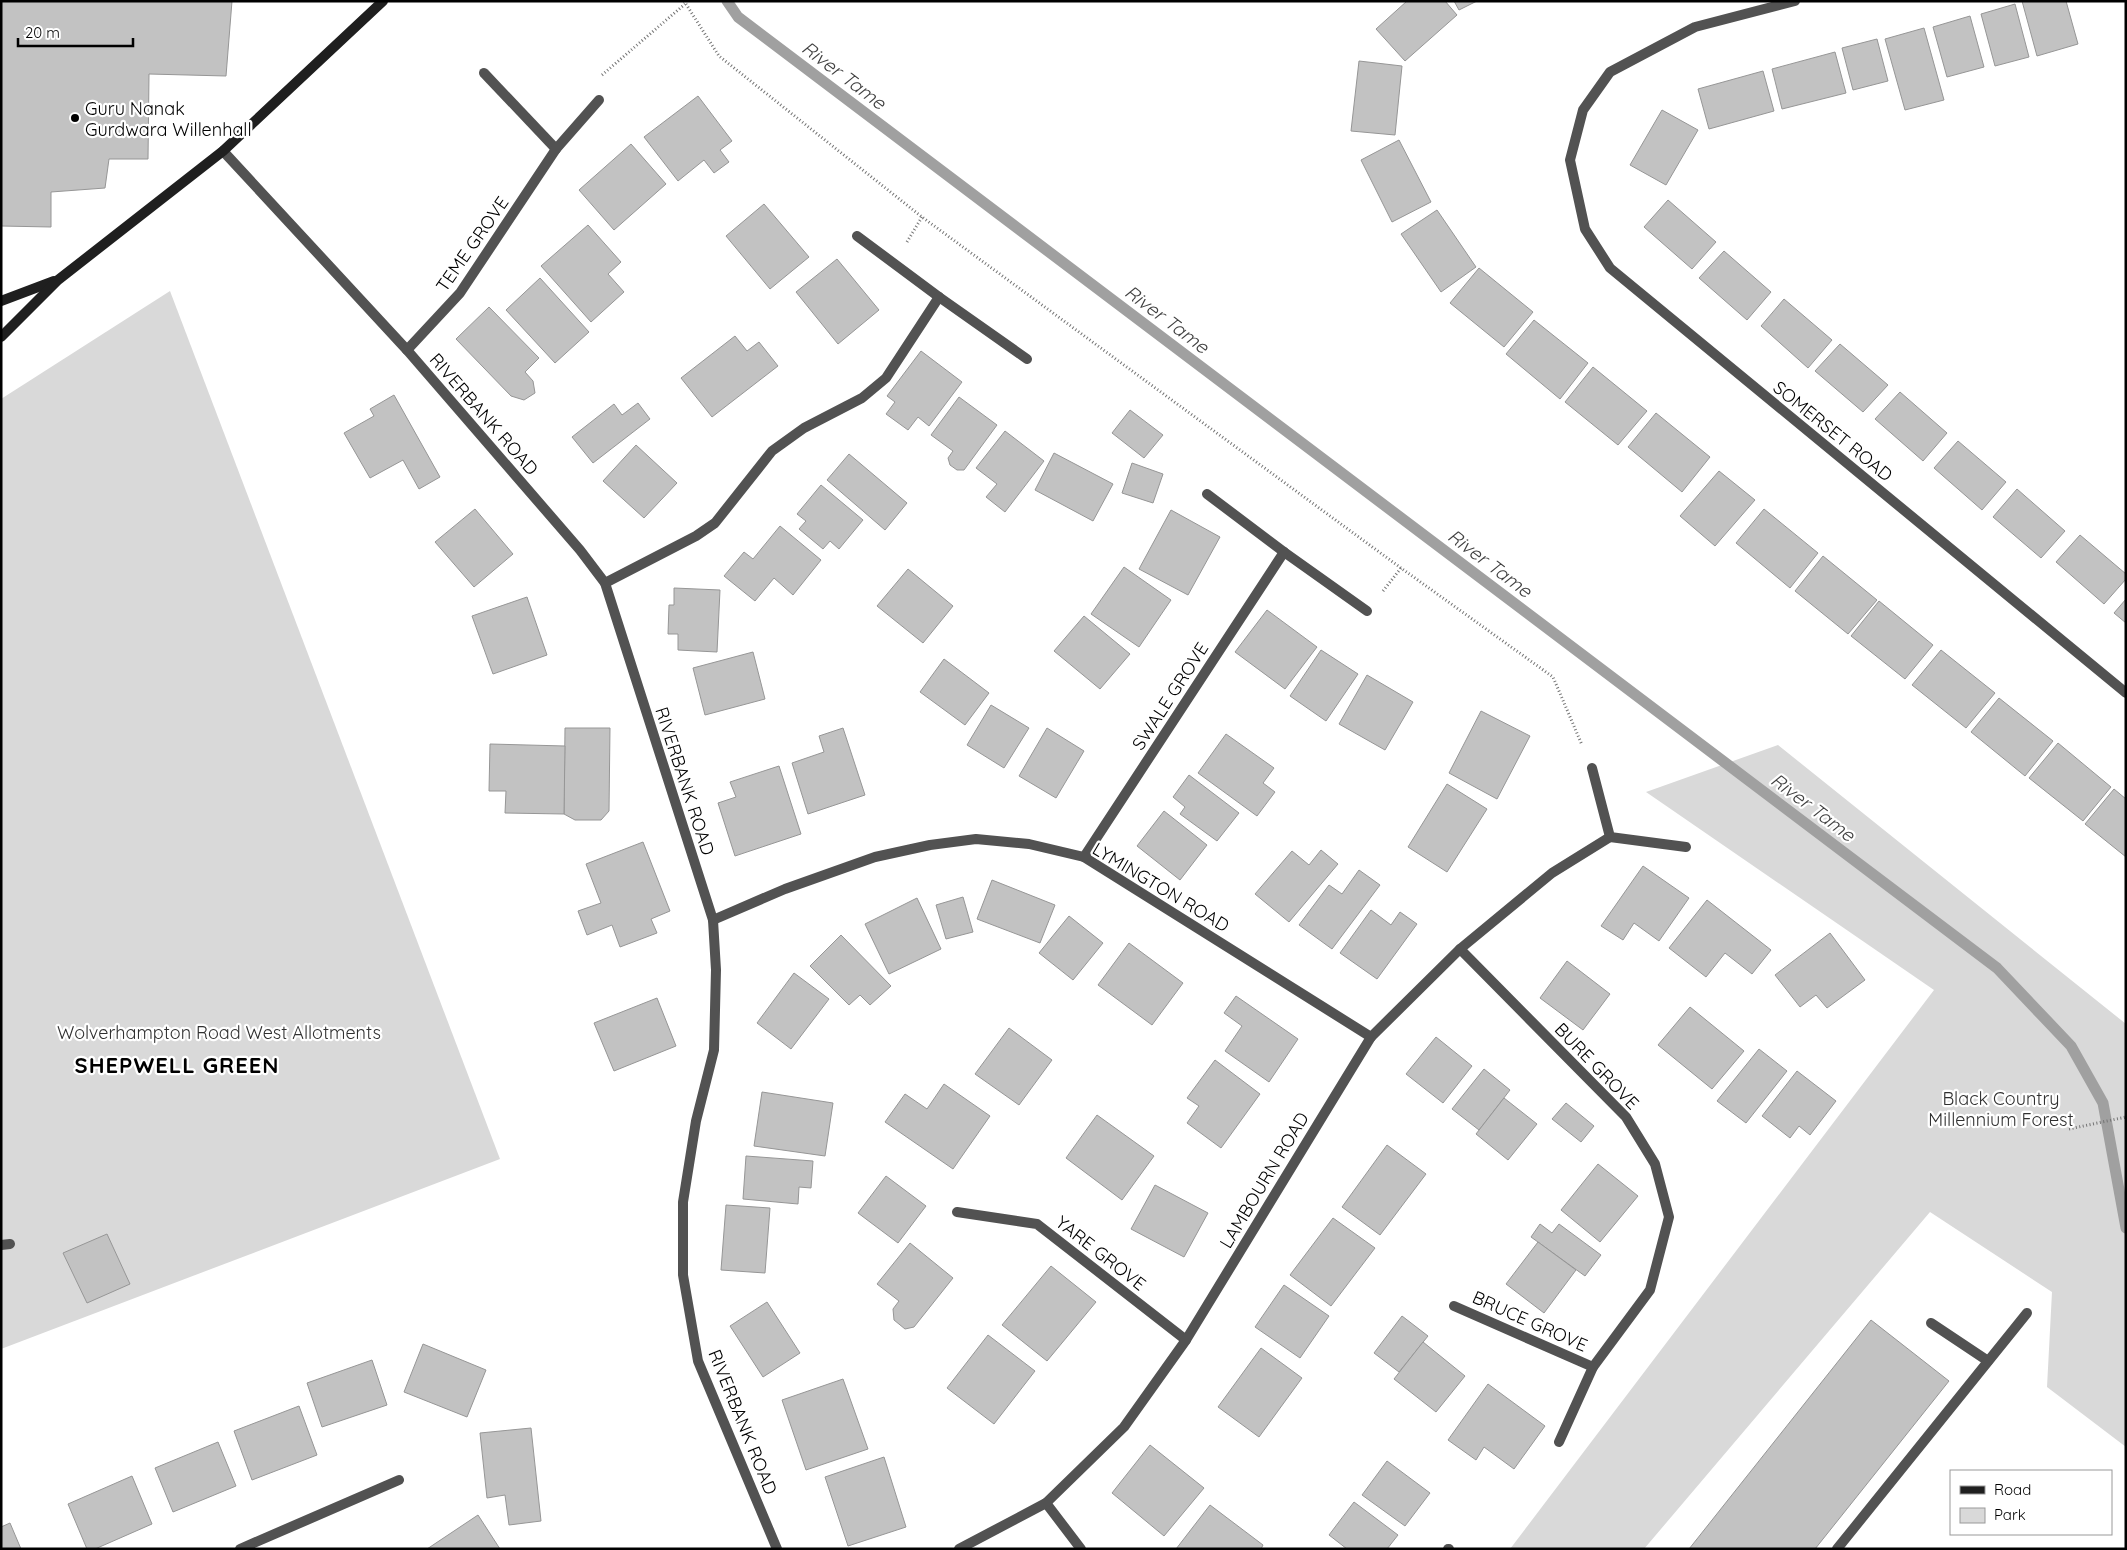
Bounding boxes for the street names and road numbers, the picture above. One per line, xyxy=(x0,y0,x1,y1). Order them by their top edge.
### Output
street label: TEME GROVE xyxy=(431,192,513,296)
street label: RIVERBANK ROAD xyxy=(425,348,543,480)
street label: SOMERSET ROAD xyxy=(1768,376,1898,486)
street label: SWALE GROVE xyxy=(1127,638,1213,754)
street label: RIVERBANK ROAD xyxy=(650,704,720,858)
street label: LYMINGTON ROAD xyxy=(1088,837,1234,937)
street label: BURE GROVE xyxy=(1550,1018,1644,1114)
street label: LAMBOURN ROAD xyxy=(1214,1108,1314,1252)
street label: YARE GROVE xyxy=(1051,1211,1151,1295)
street label: BRUCE GROVE xyxy=(1469,1285,1591,1357)
street label: RIVERBANK ROAD xyxy=(703,1346,783,1498)

